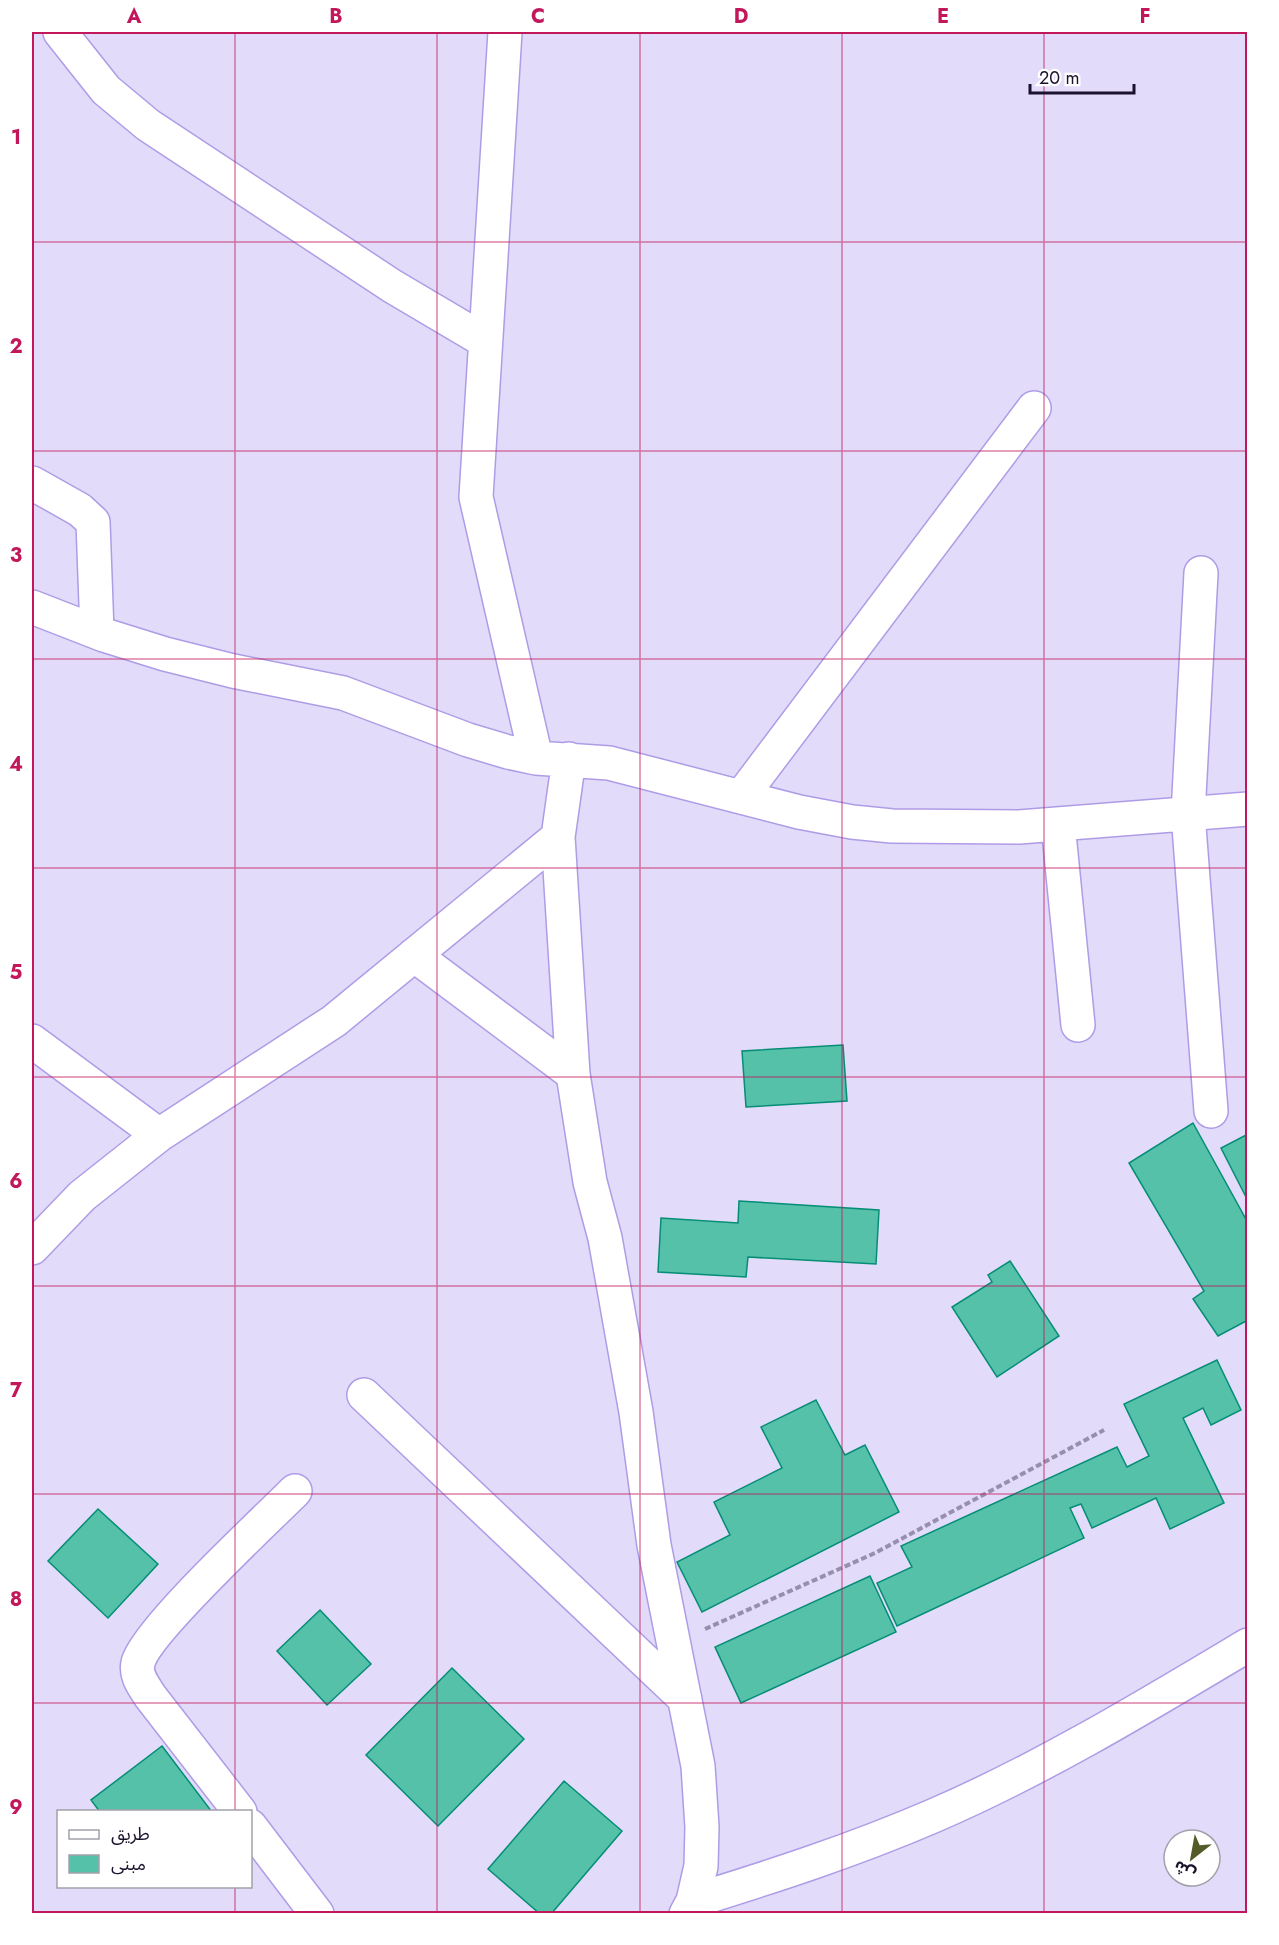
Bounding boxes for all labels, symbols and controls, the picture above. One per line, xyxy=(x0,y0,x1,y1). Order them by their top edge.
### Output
text: A xyxy=(126,2,142,31)
text: B xyxy=(329,2,343,31)
text: C xyxy=(531,2,545,31)
text: D xyxy=(734,2,748,31)
text: E xyxy=(937,2,949,31)
text: F xyxy=(1139,2,1151,31)
scale bar xyxy=(1030,57,1134,95)
text: 20 m xyxy=(1039,65,1079,91)
text: 1 xyxy=(11,123,21,152)
text: 2 xyxy=(9,332,23,361)
text: 3 xyxy=(10,541,22,570)
text: 4 xyxy=(9,750,23,779)
text: 5 xyxy=(10,958,23,987)
text: 6 xyxy=(9,1167,23,1196)
text: 7 xyxy=(10,1376,23,1405)
text: 8 xyxy=(10,1585,22,1614)
text: 9 xyxy=(9,1793,23,1822)
legend xyxy=(57,1810,252,1888)
text: طريق xyxy=(111,1821,150,1847)
north arrow xyxy=(1162,1828,1222,1888)
text: مبنى xyxy=(111,1851,146,1877)
text: ش xyxy=(1169,1855,1200,1886)

